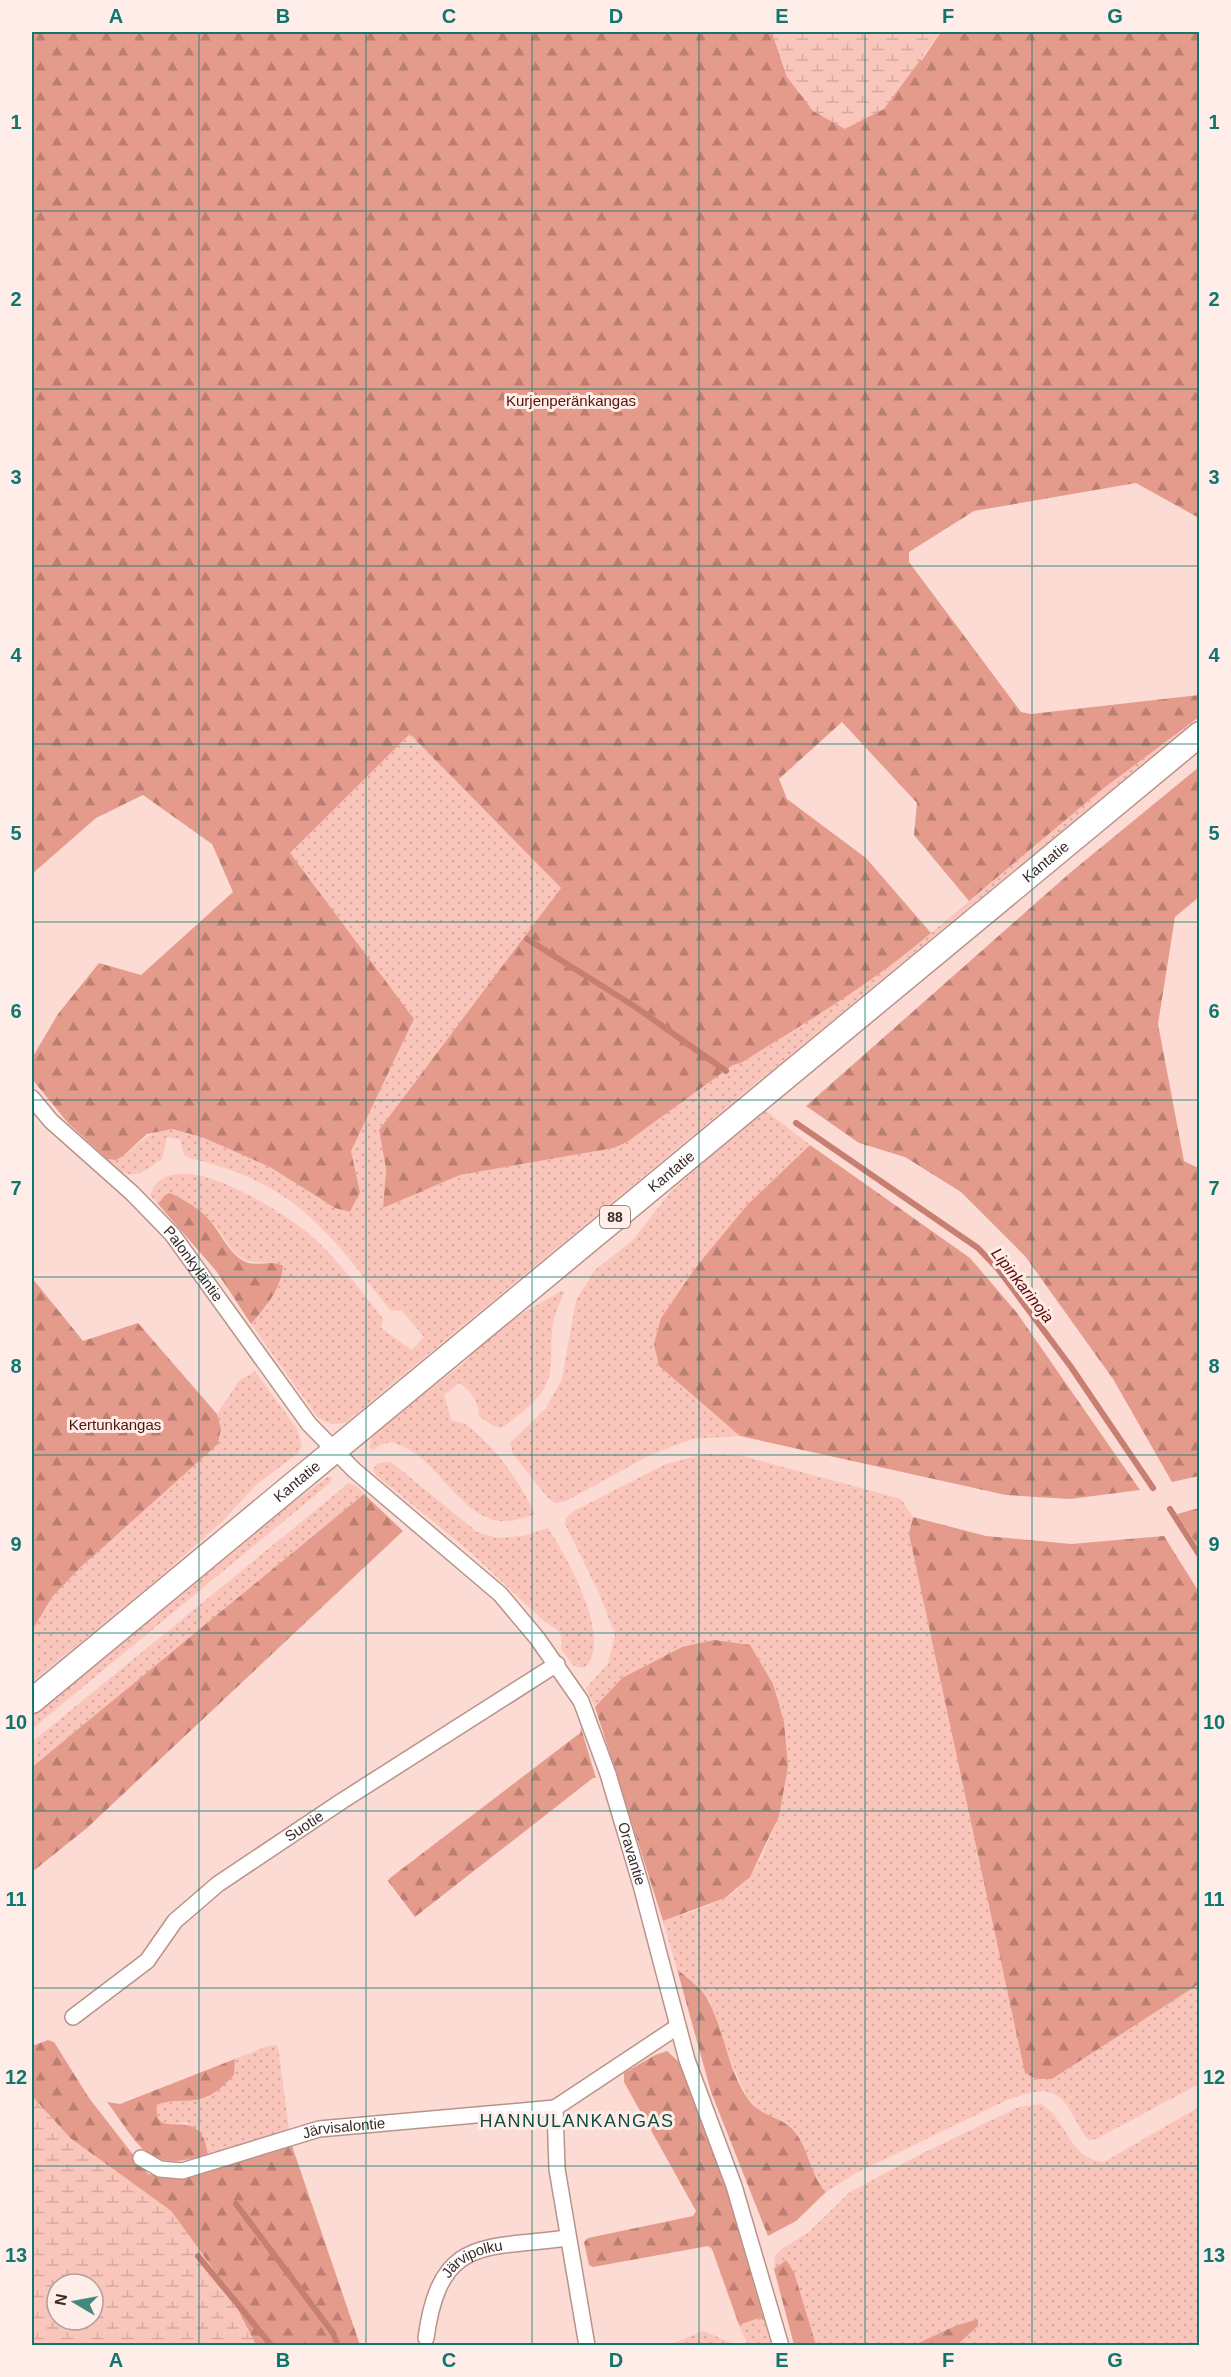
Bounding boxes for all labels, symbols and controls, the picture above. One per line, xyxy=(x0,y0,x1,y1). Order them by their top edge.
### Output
text: A xyxy=(109,5,123,27)
text: B xyxy=(276,5,290,27)
text: C xyxy=(442,5,456,27)
text: D xyxy=(609,5,623,27)
text: E xyxy=(775,5,789,27)
text: F xyxy=(942,5,954,27)
text: G xyxy=(1107,5,1123,27)
text: 1 xyxy=(10,111,22,133)
text: 1 xyxy=(1208,111,1220,133)
text: 2 xyxy=(10,288,22,310)
text: 2 xyxy=(1208,288,1220,310)
park label: Kurjenperänkangas xyxy=(506,392,636,409)
text: 3 xyxy=(10,466,22,488)
text: 3 xyxy=(1208,466,1220,488)
text: 4 xyxy=(10,644,22,666)
text: 4 xyxy=(1208,644,1220,666)
text: 5 xyxy=(10,822,22,844)
text: 5 xyxy=(1208,822,1220,844)
street label: Kantatie xyxy=(1019,837,1072,885)
text: 6 xyxy=(10,1000,22,1022)
text: 6 xyxy=(1208,1000,1220,1022)
street label: Kantatie xyxy=(644,1147,698,1195)
text: 7 xyxy=(10,1177,22,1199)
text: 7 xyxy=(1208,1177,1220,1199)
road number: 88 xyxy=(600,1206,630,1228)
street label: Palonkyläntie xyxy=(161,1222,227,1305)
water label: Lipinkarinoja xyxy=(988,1245,1057,1326)
text: 8 xyxy=(10,1355,22,1377)
text: 8 xyxy=(1208,1355,1220,1377)
park label: Kertunkangas xyxy=(69,1416,161,1433)
street label: Kantatie xyxy=(270,1457,323,1505)
text: 9 xyxy=(10,1533,22,1555)
text: 9 xyxy=(1208,1533,1220,1555)
text: 10 xyxy=(5,1711,27,1733)
text: 10 xyxy=(1203,1711,1225,1733)
street label: Suotie xyxy=(281,1807,326,1845)
street label: Oravantie xyxy=(615,1820,650,1887)
text: 11 xyxy=(5,1888,27,1910)
text: 11 xyxy=(1203,1888,1225,1910)
text: 12 xyxy=(5,2066,27,2088)
text: 12 xyxy=(1203,2066,1225,2088)
district label: HANNULANKANGAS xyxy=(479,2111,675,2131)
street label: Järvisalontie xyxy=(300,2114,386,2142)
street label: Järvipolku xyxy=(438,2236,504,2281)
text: 13 xyxy=(5,2244,27,2266)
text: 13 xyxy=(1203,2244,1225,2266)
north arrow xyxy=(45,2272,105,2332)
text: N xyxy=(51,2292,70,2307)
text: A xyxy=(109,2349,123,2371)
text: B xyxy=(276,2349,290,2371)
text: C xyxy=(442,2349,456,2371)
text: D xyxy=(609,2349,623,2371)
text: E xyxy=(775,2349,789,2371)
text: F xyxy=(942,2349,954,2371)
text: G xyxy=(1107,2349,1123,2371)

